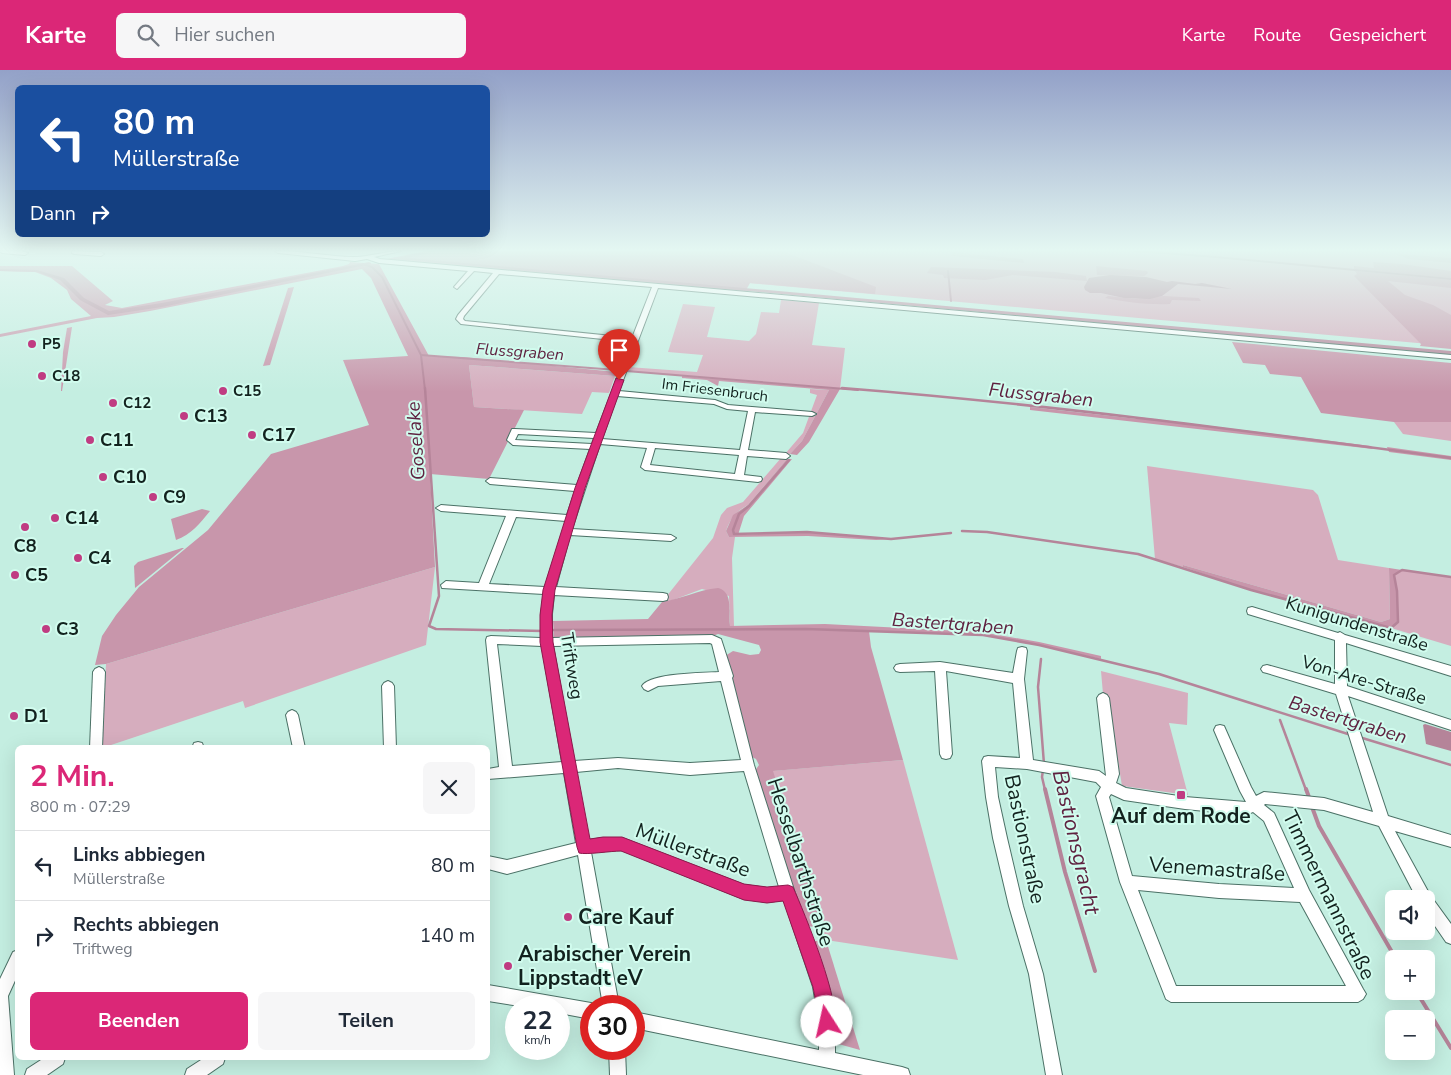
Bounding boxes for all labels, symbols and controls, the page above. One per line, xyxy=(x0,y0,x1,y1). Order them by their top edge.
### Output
search box xyxy=(116,13,466,58)
text: Karte xyxy=(25,19,86,51)
icon: search xyxy=(134,21,162,49)
text: Hier suchen xyxy=(174,22,275,48)
text: Karte xyxy=(1182,23,1225,47)
text: Route xyxy=(1253,23,1301,47)
text: Gespeichert xyxy=(1329,23,1426,47)
text: 80 m xyxy=(113,99,195,146)
icon: left xyxy=(30,105,95,170)
text: Müllerstraße xyxy=(113,144,239,174)
icon: right xyxy=(86,200,114,228)
text: Dann xyxy=(30,201,76,227)
pin xyxy=(598,329,640,380)
place label: P5 xyxy=(42,334,61,354)
icon: arrive xyxy=(605,336,633,364)
marker: P5 xyxy=(26,338,38,350)
water label: Flussgraben xyxy=(475,338,565,366)
place label: C18 xyxy=(52,366,80,386)
marker: C18 xyxy=(36,370,48,382)
street label: Im Friesenbruch xyxy=(661,374,769,406)
water label: Flussgraben xyxy=(987,377,1094,413)
place label: C15 xyxy=(233,381,261,401)
marker: C15 xyxy=(217,385,229,397)
place label: C12 xyxy=(123,393,151,413)
marker: C12 xyxy=(107,397,119,409)
water label: Goselake xyxy=(400,401,432,481)
place label: C13 xyxy=(194,404,228,428)
marker: C13 xyxy=(178,410,190,422)
place label: C17 xyxy=(262,423,296,447)
place label: C11 xyxy=(100,428,134,452)
marker: C17 xyxy=(246,429,258,441)
marker: C11 xyxy=(84,434,96,446)
place label: C10 xyxy=(113,465,147,489)
marker: C10 xyxy=(97,471,109,483)
place label: C9 xyxy=(163,485,186,509)
marker: C9 xyxy=(147,491,159,503)
place label: C14 xyxy=(65,506,99,530)
marker: C14 xyxy=(49,512,61,524)
marker: C8 xyxy=(19,521,31,533)
place label: C8 xyxy=(13,534,37,558)
place label: C4 xyxy=(88,546,111,570)
marker: C4 xyxy=(72,552,84,564)
place label: C5 xyxy=(25,563,48,587)
marker: C5 xyxy=(9,569,21,581)
street label: Kunigundenstraße xyxy=(1283,591,1431,657)
water label: Bastertgraben xyxy=(891,607,1015,641)
place label: C3 xyxy=(56,617,79,641)
marker: C3 xyxy=(40,623,52,635)
street label: Triftweg xyxy=(555,631,589,701)
street label: Von-Are-Straße xyxy=(1298,649,1429,710)
water label: Bastertgraben xyxy=(1285,690,1410,750)
place label: D1 xyxy=(24,704,49,728)
marker: D1 xyxy=(8,710,20,722)
text: 2 Min. xyxy=(30,756,115,797)
button: close xyxy=(423,762,475,814)
water label: Bastionsgracht xyxy=(1045,767,1108,919)
street label: Bastionstraße xyxy=(998,772,1052,906)
street label: Hesselbarthstraße xyxy=(761,774,841,950)
marker: Auf dem Rode xyxy=(1175,789,1187,801)
text: 800 m · 07:29 xyxy=(30,796,131,818)
place label: Auf dem Rode xyxy=(1111,802,1251,830)
street label: Timmermannstraße xyxy=(1276,806,1382,984)
street label: Müllerstraße xyxy=(632,816,754,884)
text: Links abbiegen xyxy=(73,842,205,868)
street label: Venemastraße xyxy=(1147,850,1286,888)
icon: left xyxy=(30,852,58,880)
text: 80 m xyxy=(431,853,475,879)
text: Müllerstraße xyxy=(73,868,165,890)
map controls xyxy=(1385,890,1435,1060)
button: sound xyxy=(1385,890,1435,940)
place label: Care Kauf xyxy=(578,903,674,931)
marker: Care Kauf xyxy=(562,911,574,923)
text: Rechts abbiegen xyxy=(73,912,219,938)
icon: right xyxy=(30,922,58,950)
text: 140 m xyxy=(420,923,475,949)
text: Triftweg xyxy=(73,938,133,960)
place label: Arabischer Verein Lippstadt eV xyxy=(518,940,691,992)
button: + xyxy=(1385,950,1435,1000)
marker: Arabischer Verein Lippstadt eV xyxy=(502,960,514,972)
button: Beenden xyxy=(30,992,248,1050)
button: Teilen xyxy=(258,992,475,1050)
speed limit sign: 30 xyxy=(580,995,645,1060)
position arrow xyxy=(800,995,852,1047)
text: 22 xyxy=(522,1004,553,1038)
button: − xyxy=(1385,1010,1435,1060)
text: km/h xyxy=(524,1032,551,1048)

